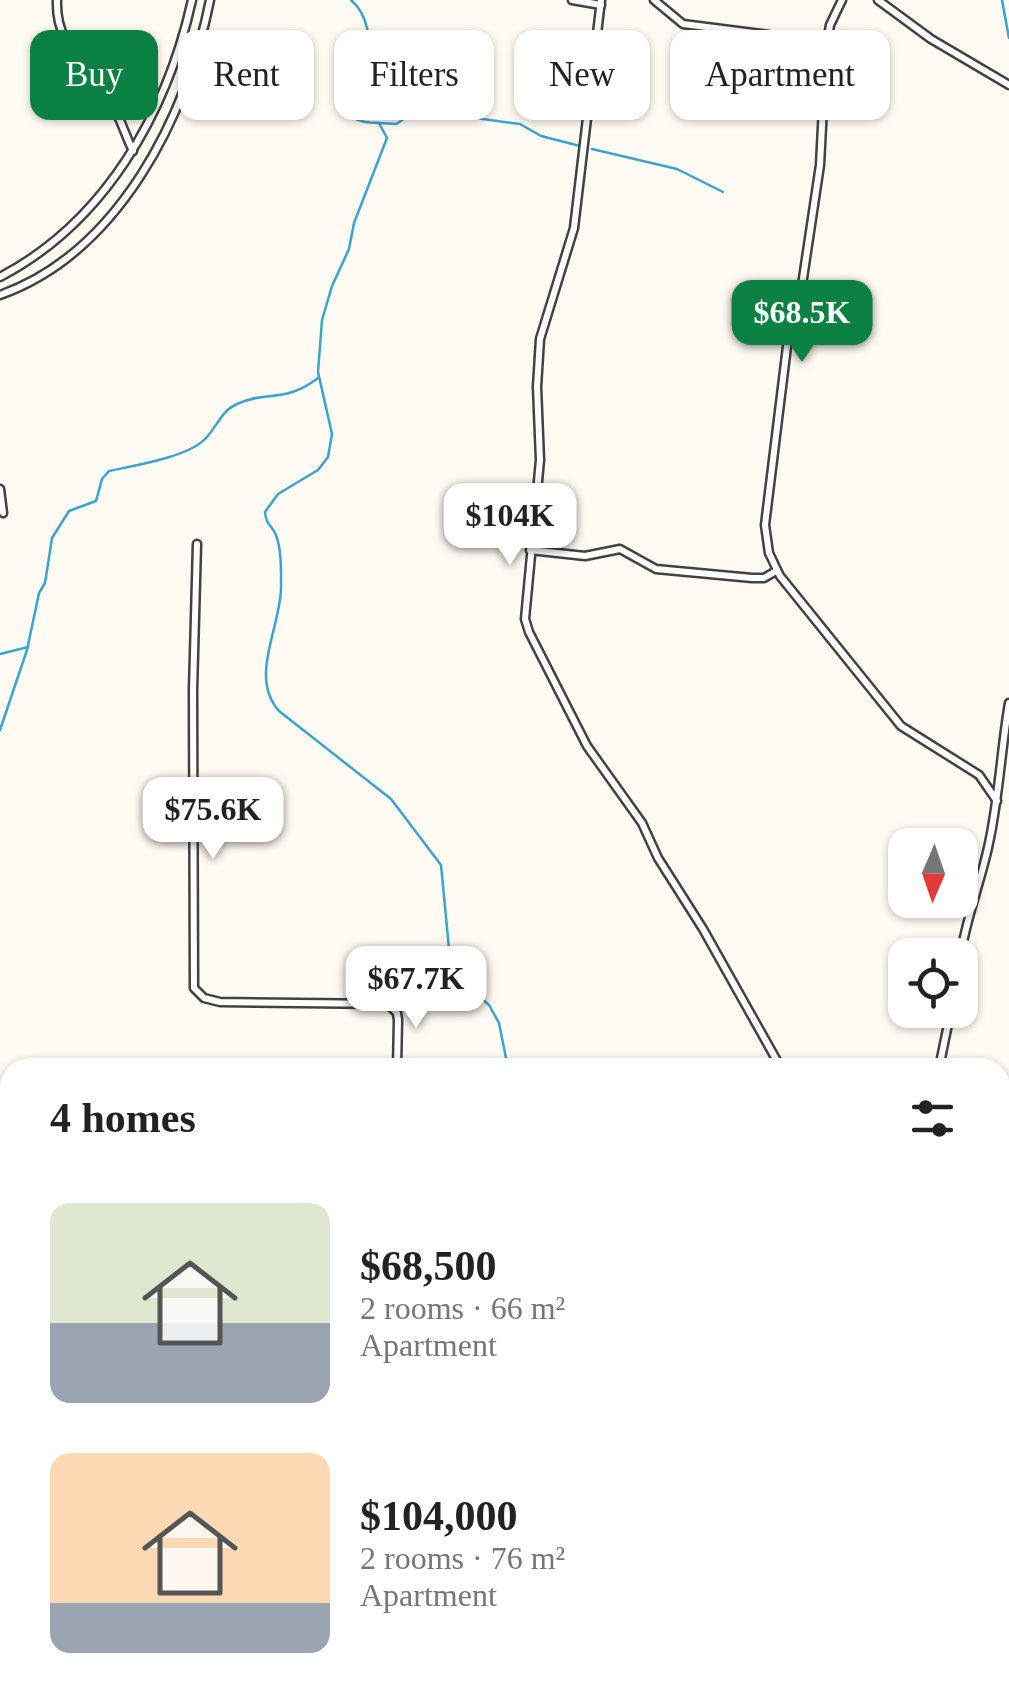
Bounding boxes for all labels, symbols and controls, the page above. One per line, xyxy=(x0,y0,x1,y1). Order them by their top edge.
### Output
chip: Buy xyxy=(30,30,158,120)
chip: Rent xyxy=(178,30,314,120)
chip: Filters xyxy=(334,30,494,120)
chip: New xyxy=(514,30,650,120)
chip: Apartment xyxy=(670,30,890,120)
pin: $68.5K xyxy=(721,280,883,365)
text: $68.5K xyxy=(754,294,850,330)
pin: $104K xyxy=(440,483,580,568)
text: $104K xyxy=(466,497,554,533)
pin: $75.6K xyxy=(132,777,294,862)
text: $75.6K xyxy=(165,791,261,827)
north arrow xyxy=(888,828,978,918)
map controls xyxy=(888,828,978,1028)
button: locate xyxy=(888,938,978,1028)
pin: $67.7K xyxy=(335,946,497,1031)
text: $67.7K xyxy=(368,960,464,996)
icon: filters xyxy=(905,1091,960,1146)
text: 4 homes xyxy=(50,1095,196,1141)
icon: home xyxy=(130,1243,250,1363)
text: $68,500 xyxy=(360,1243,497,1289)
text: 2 rooms · 66 m² xyxy=(360,1290,565,1326)
text: Apartment xyxy=(360,1327,497,1363)
icon: home xyxy=(130,1493,250,1613)
text: $104,000 xyxy=(360,1493,518,1539)
text: 2 rooms · 76 m² xyxy=(360,1540,565,1576)
text: Apartment xyxy=(360,1577,497,1613)

